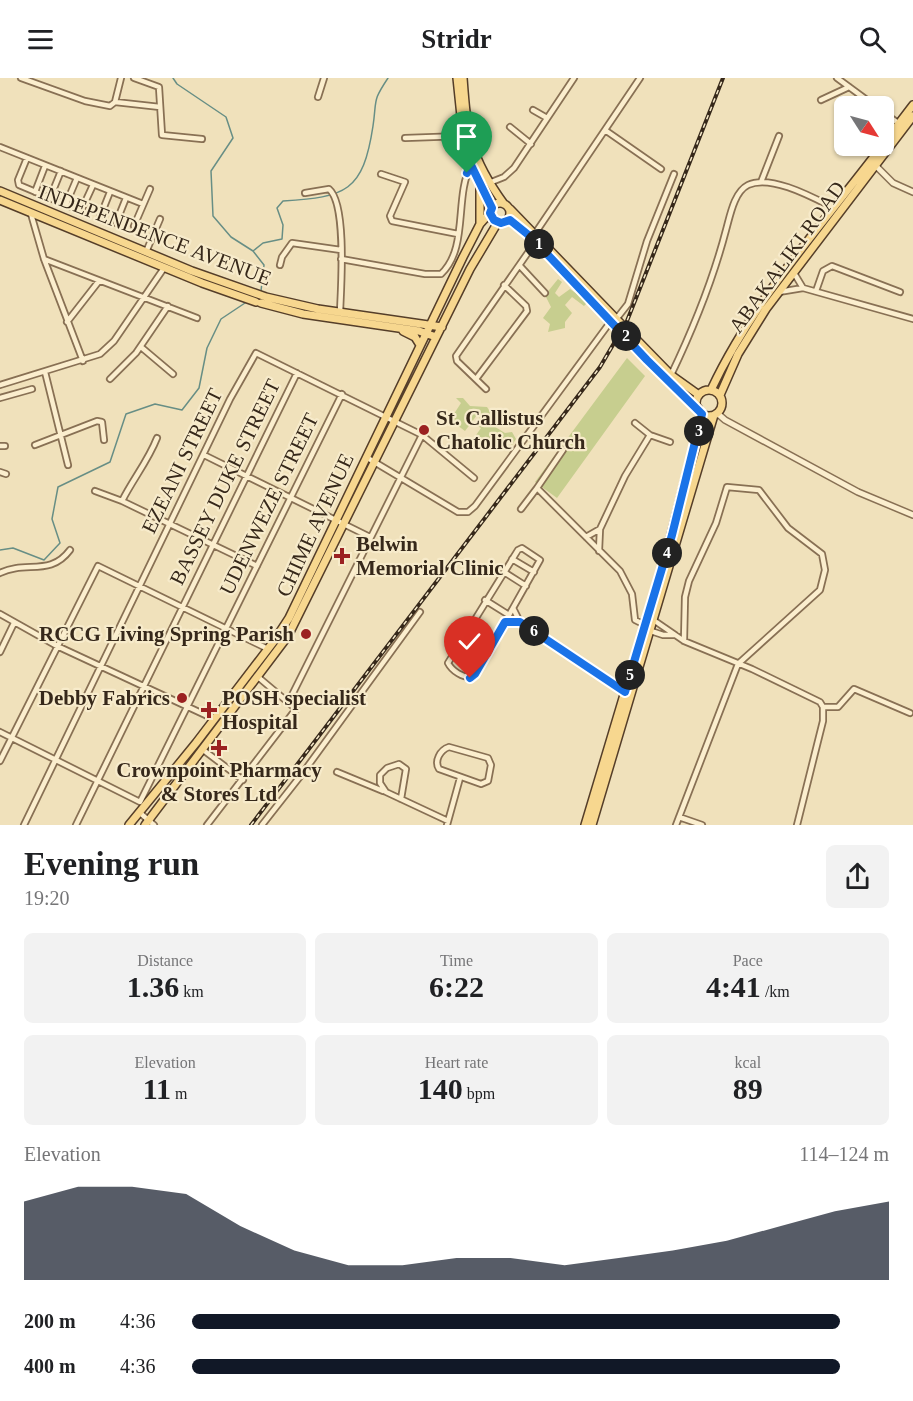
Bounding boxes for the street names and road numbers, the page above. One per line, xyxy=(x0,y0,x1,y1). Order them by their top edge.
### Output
street label: ABAKALIKI ROAD xyxy=(724,177,850,337)
street label: INDEPENDENCE AVENUE xyxy=(35,179,275,291)
street label: BASSEY DUKE STREET xyxy=(165,375,285,589)
street label: EZEANI STREET xyxy=(137,385,228,537)
street label: UDENWEZE STREET xyxy=(215,409,323,599)
street label: CHIME AVENUE xyxy=(271,450,359,600)

